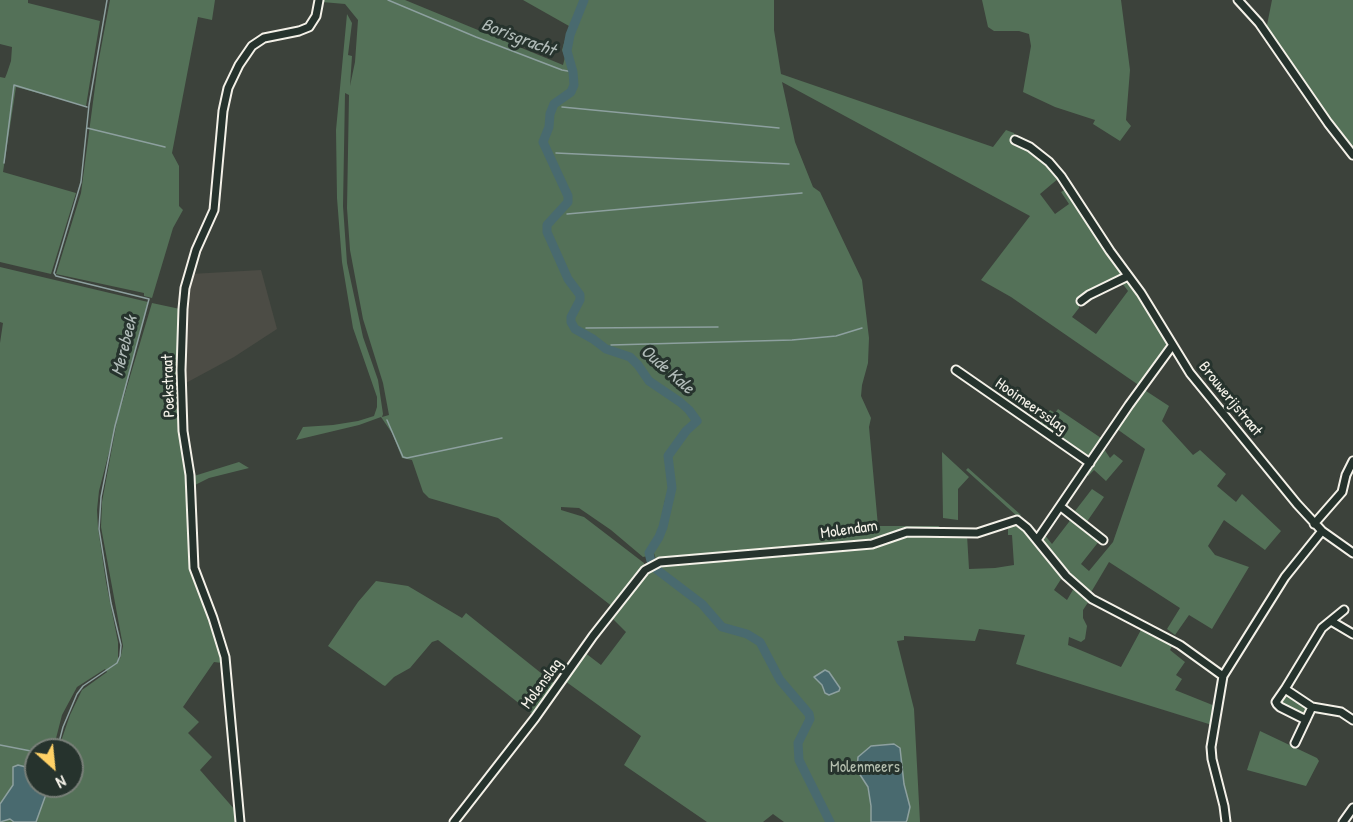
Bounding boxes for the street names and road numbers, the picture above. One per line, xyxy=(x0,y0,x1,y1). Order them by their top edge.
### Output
street label: Poekstraat xyxy=(158,354,180,418)
street label: Brouwerijstraat xyxy=(1194,358,1266,440)
street label: Hooimeersslag xyxy=(991,374,1071,438)
street label: Molendam xyxy=(819,517,879,543)
street label: Molenslag xyxy=(517,655,567,713)

